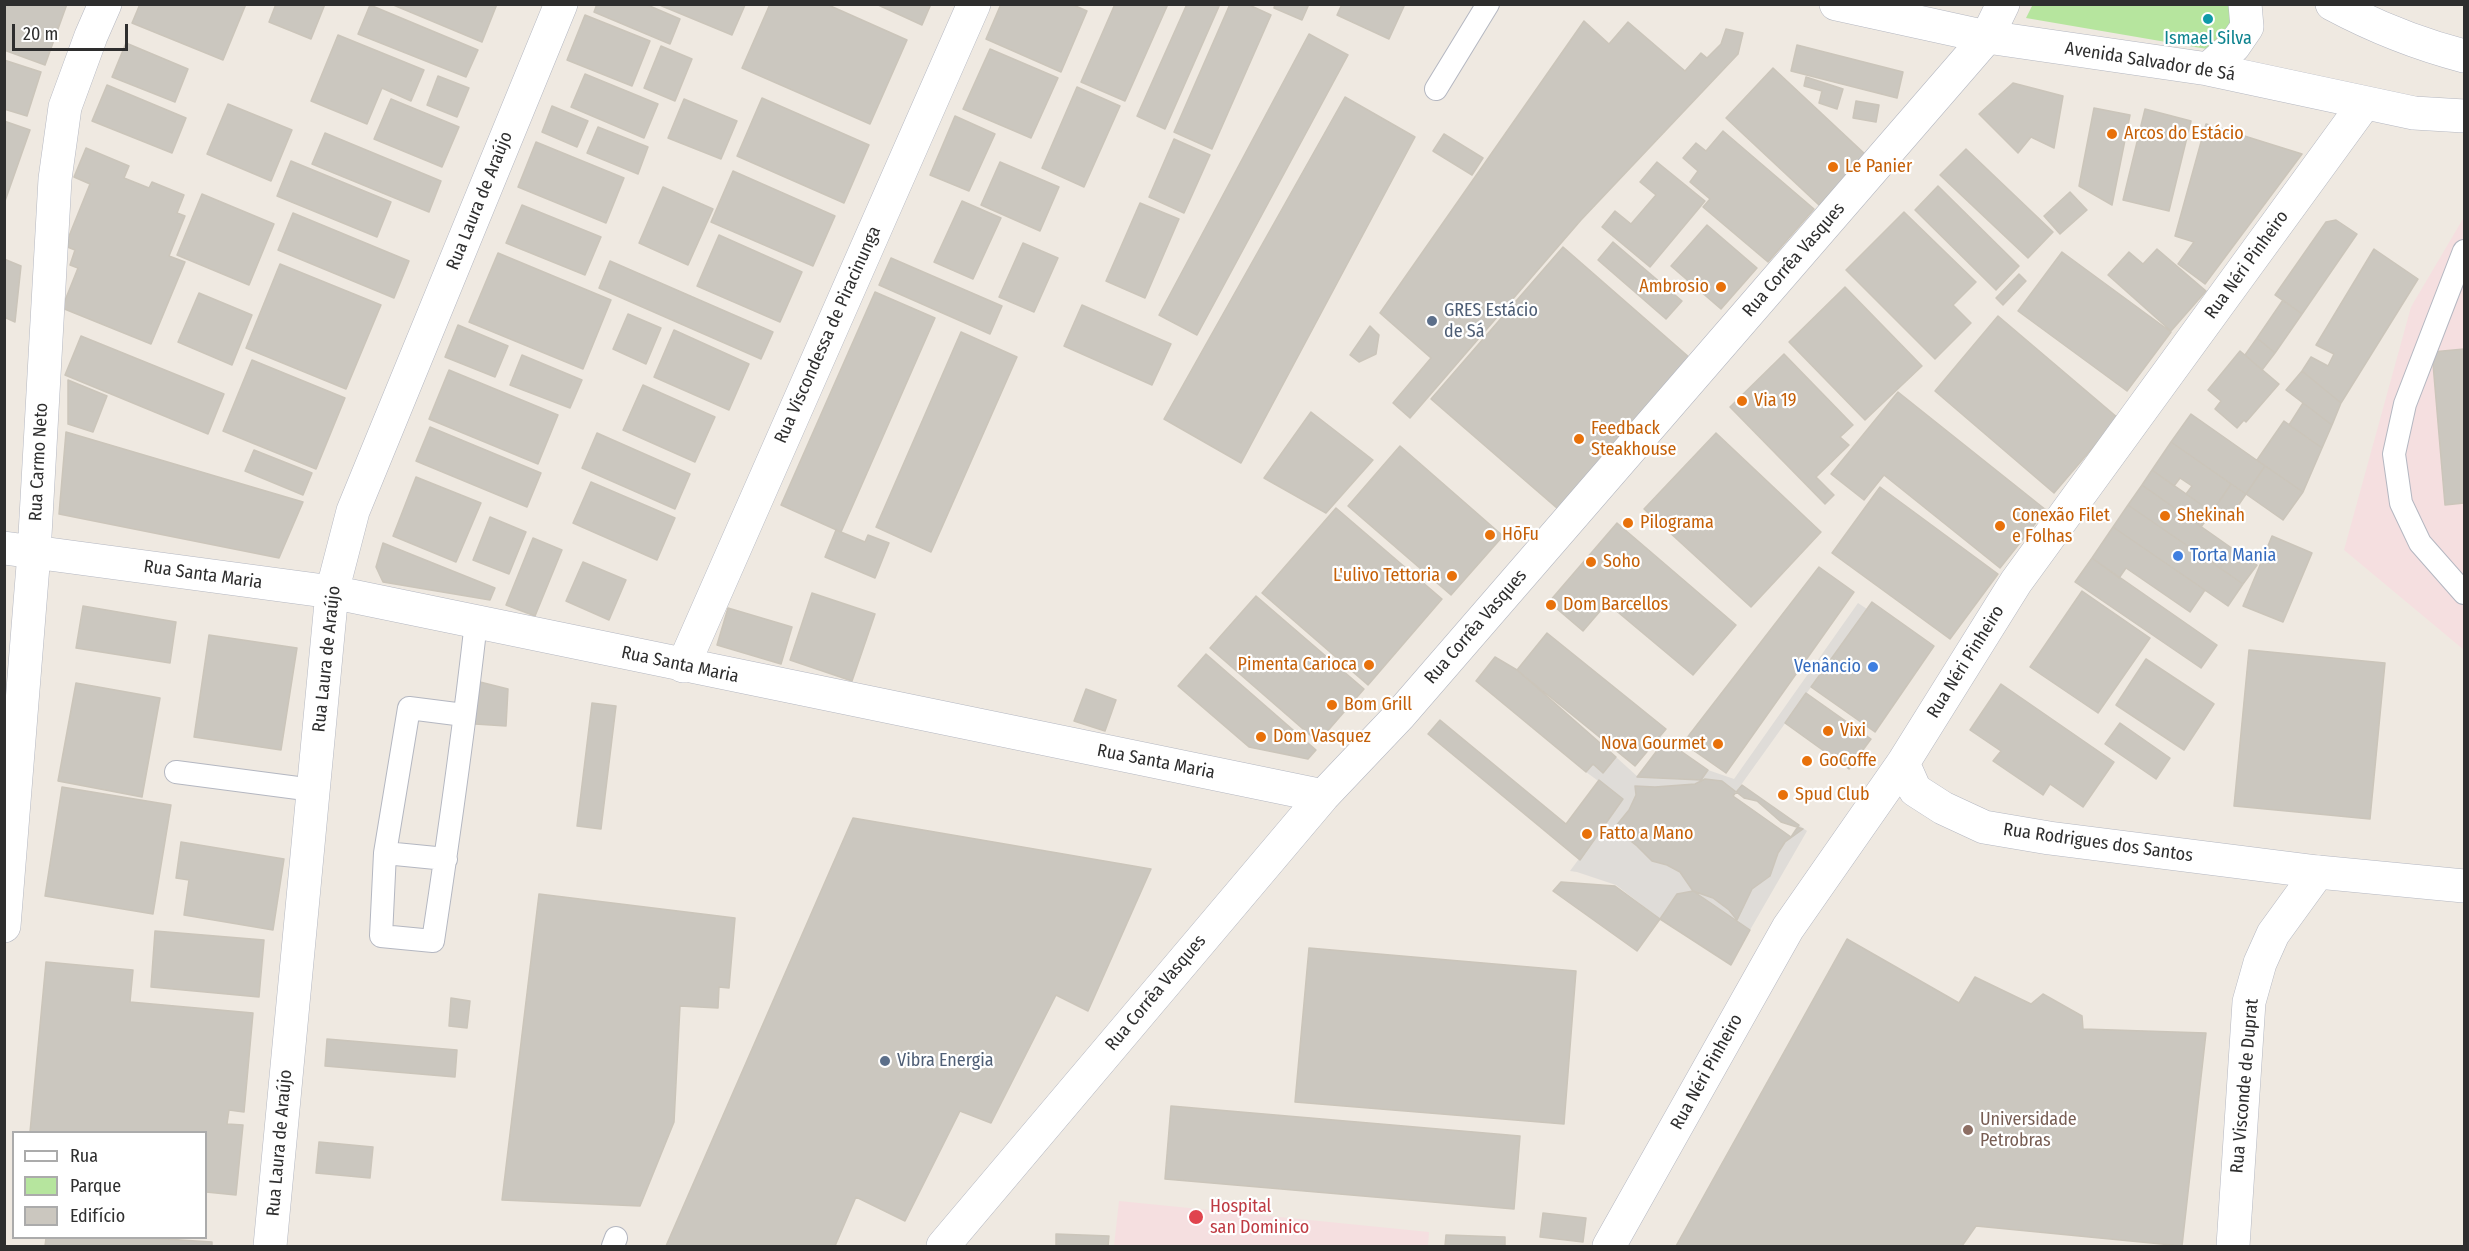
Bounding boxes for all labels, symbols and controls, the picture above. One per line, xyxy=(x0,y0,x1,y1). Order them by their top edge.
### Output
scale bar xyxy=(15,12,130,50)
marker: Ismael Silva xyxy=(2201,12,2215,26)
text: 20 m xyxy=(23,23,58,45)
place label: Ismael Silva xyxy=(2164,28,2252,50)
street label: Avenida Salvador de Sá xyxy=(2063,38,2237,86)
place label: Arcos do Estácio xyxy=(2124,123,2244,145)
marker: Arcos do Estácio xyxy=(2105,127,2119,141)
street label: Rua Laura de Araújo xyxy=(442,129,518,273)
place label: Le Panier xyxy=(1845,156,1912,178)
marker: Le Panier xyxy=(1826,160,1840,174)
street label: Rua Corrêa Vasques xyxy=(1738,198,1850,322)
street label: Rua Néri Pinheiro xyxy=(2200,207,2294,323)
street label: Rua Viscondessa de Piracinunga xyxy=(770,223,886,447)
place label: Ambrosio xyxy=(1639,276,1709,298)
marker: Ambrosio xyxy=(1714,280,1728,294)
place label: GRES Estácio de Sá xyxy=(1444,300,1538,342)
marker: GRES Estácio de Sá xyxy=(1425,314,1439,328)
place label: Via 19 xyxy=(1754,390,1797,412)
marker: Via 19 xyxy=(1735,394,1749,408)
street label: Rua Carmo Neto xyxy=(25,402,53,522)
place label: Feedback Steakhouse xyxy=(1591,418,1676,460)
marker: Feedback Steakhouse xyxy=(1572,432,1586,446)
place label: Conexão Filet e Folhas xyxy=(2012,505,2110,548)
place label: Shekinah xyxy=(2177,505,2245,527)
marker: Shekinah xyxy=(2158,509,2172,523)
place label: Pilograma xyxy=(1640,512,1714,534)
marker: Pilograma xyxy=(1621,516,1635,530)
marker: Conexão Filet e Folhas xyxy=(1993,519,2007,533)
place label: HōFu xyxy=(1502,524,1539,546)
marker: HōFu xyxy=(1483,528,1497,542)
place label: Torta Mania xyxy=(2190,545,2276,567)
marker: Torta Mania xyxy=(2171,549,2185,563)
place label: Soho xyxy=(1603,551,1640,573)
marker: Soho xyxy=(1584,555,1598,569)
street label: Rua Santa Maria xyxy=(142,556,264,594)
place label: L'ulivo Tettoria xyxy=(1333,565,1440,587)
street label: Rua Corrêa Vasques xyxy=(1420,565,1532,689)
marker: L'ulivo Tettoria xyxy=(1445,569,1459,583)
street label: Rua Laura de Araújo xyxy=(309,585,345,733)
place label: Dom Barcellos xyxy=(1563,594,1668,616)
marker: Dom Barcellos xyxy=(1544,598,1558,612)
street label: Rua Néri Pinheiro xyxy=(1923,602,2009,722)
street label: Rua Santa Maria xyxy=(619,642,741,688)
place label: Pimenta Carioca xyxy=(1238,654,1357,676)
place label: Venâncio xyxy=(1794,656,1861,678)
marker: Pimenta Carioca xyxy=(1362,658,1376,672)
marker: Venâncio xyxy=(1866,660,1880,674)
place label: Bom Grill xyxy=(1344,694,1412,716)
marker: Bom Grill xyxy=(1325,698,1339,712)
place label: Vixi xyxy=(1840,720,1866,742)
marker: Vixi xyxy=(1821,724,1835,738)
place label: Dom Vasquez xyxy=(1273,726,1371,748)
marker: Dom Vasquez xyxy=(1254,730,1268,744)
place label: Nova Gourmet xyxy=(1601,733,1706,755)
marker: Nova Gourmet xyxy=(1711,737,1725,751)
street label: Rua Santa Maria xyxy=(1095,740,1217,784)
place label: GoCoffe xyxy=(1819,750,1877,772)
marker: GoCoffe xyxy=(1800,754,1814,768)
place label: Spud Club xyxy=(1795,784,1870,806)
marker: Spud Club xyxy=(1776,788,1790,802)
street label: Rua Rodrigues dos Santos xyxy=(2002,819,2194,867)
place label: Fatto a Mano xyxy=(1599,823,1693,845)
marker: Fatto a Mano xyxy=(1580,827,1594,841)
street label: Rua Corrêa Vasques xyxy=(1101,931,1211,1055)
street label: Rua Visconde de Duprat xyxy=(2227,998,2263,1174)
street label: Rua Néri Pinheiro xyxy=(1666,1010,1748,1134)
place label: Vibra Energia xyxy=(897,1050,994,1072)
marker: Vibra Energia xyxy=(878,1054,892,1068)
street label: Rua Laura de Araújo xyxy=(263,1069,297,1217)
place label: Universidade Petrobras xyxy=(1980,1109,2077,1152)
marker: Universidade Petrobras xyxy=(1961,1123,1975,1137)
legend xyxy=(12,1131,207,1239)
text: Rua xyxy=(70,1145,98,1167)
text: Parque xyxy=(70,1175,121,1197)
place label: Hospital san Dominico xyxy=(1210,1196,1309,1238)
text: Edifício xyxy=(70,1205,125,1227)
marker: Hospital san Dominico xyxy=(1187,1208,1205,1226)

